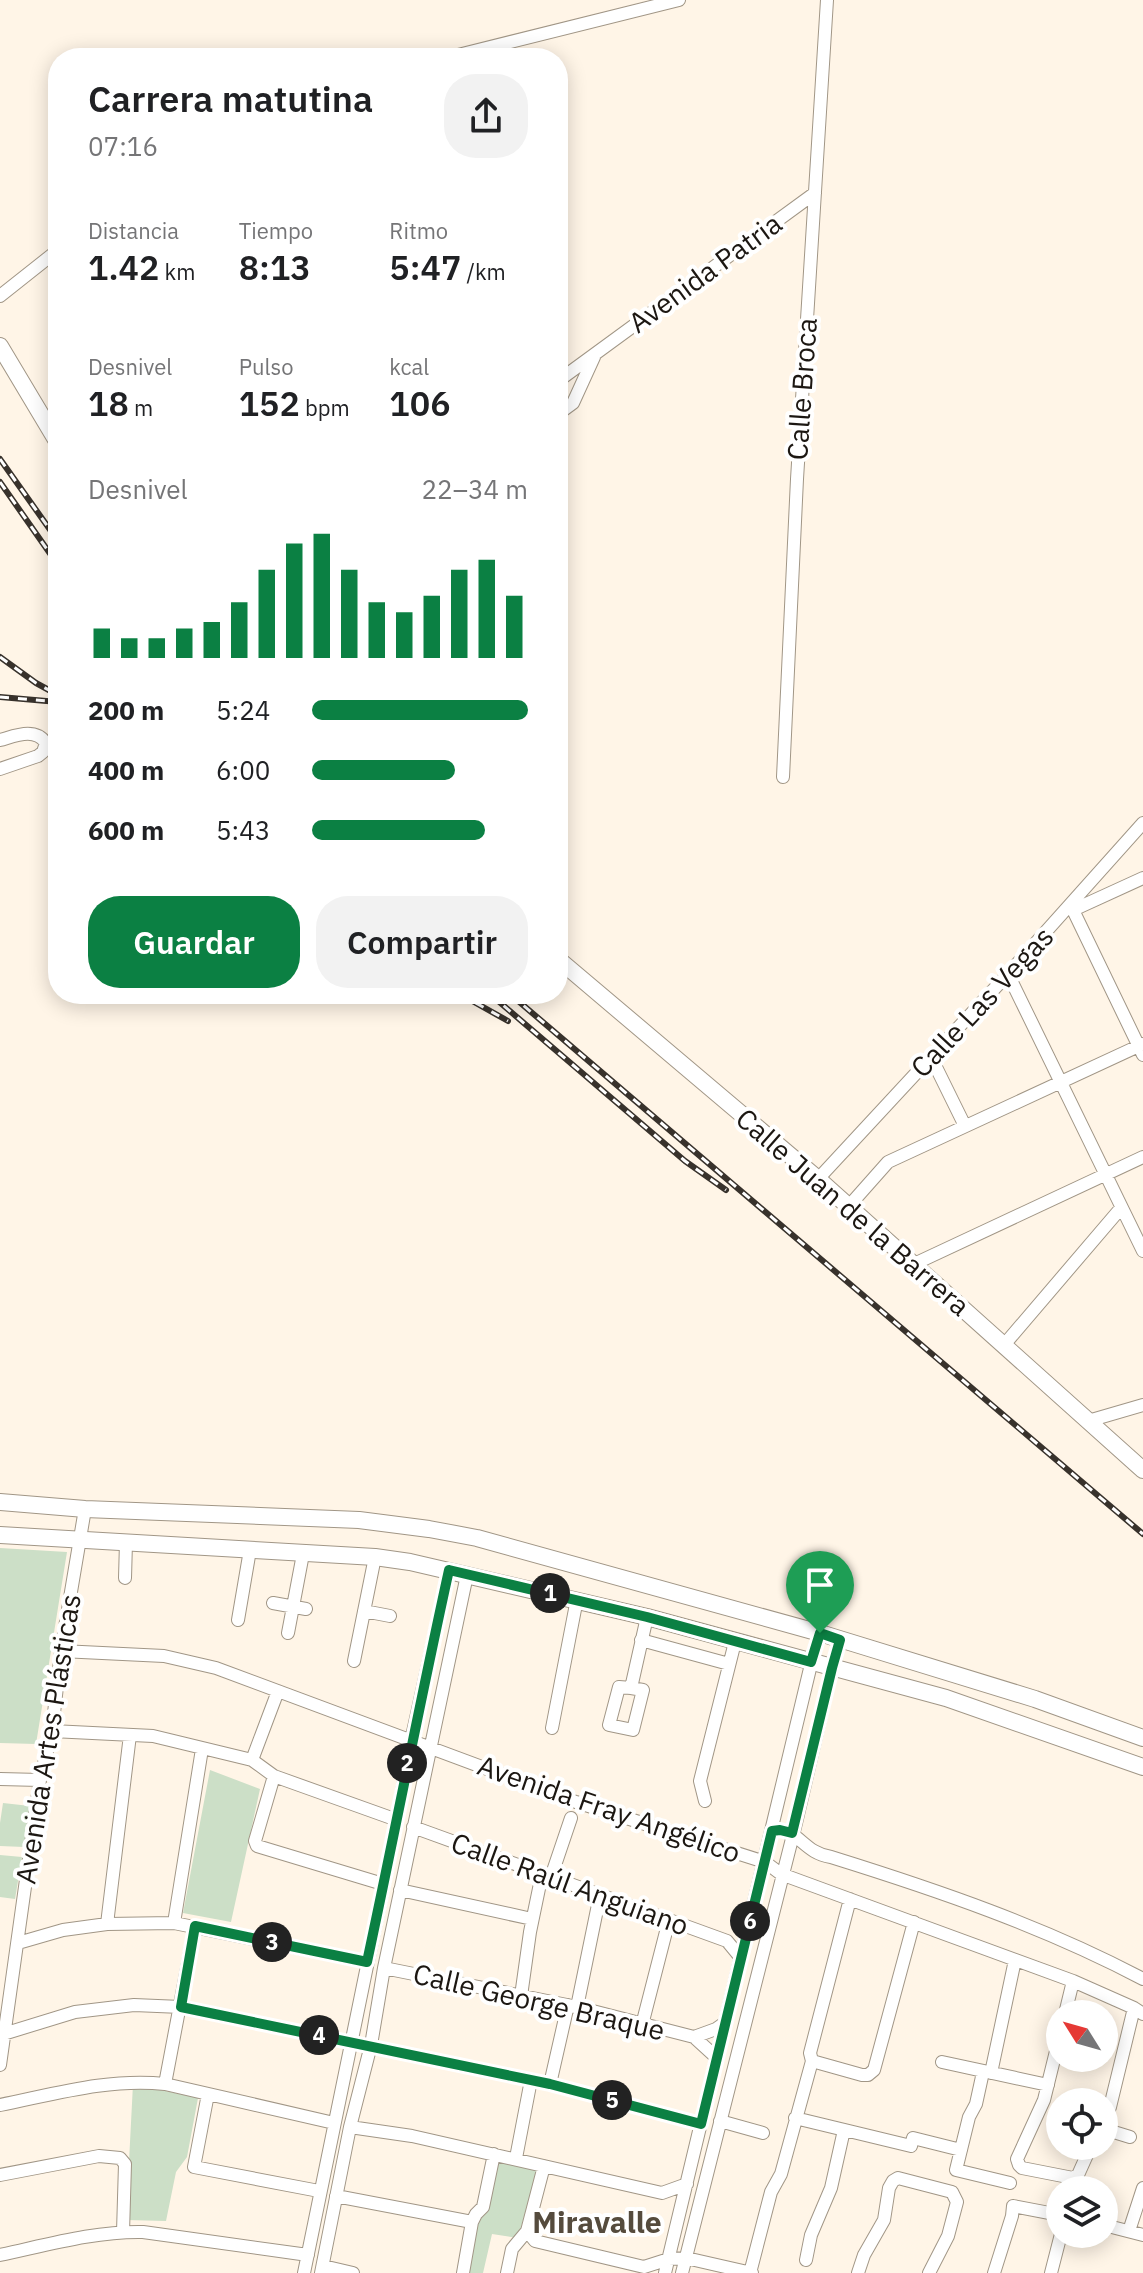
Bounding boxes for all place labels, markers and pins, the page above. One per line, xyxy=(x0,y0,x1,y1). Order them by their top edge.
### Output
pin xyxy=(786,1551,854,1633)
pin: 1 xyxy=(530,1573,570,1613)
pin: 2 xyxy=(387,1743,427,1783)
pin: 6 xyxy=(730,1901,770,1941)
pin: 3 xyxy=(252,1922,292,1962)
pin: 4 xyxy=(299,2015,339,2055)
pin: 5 xyxy=(592,2080,632,2120)

